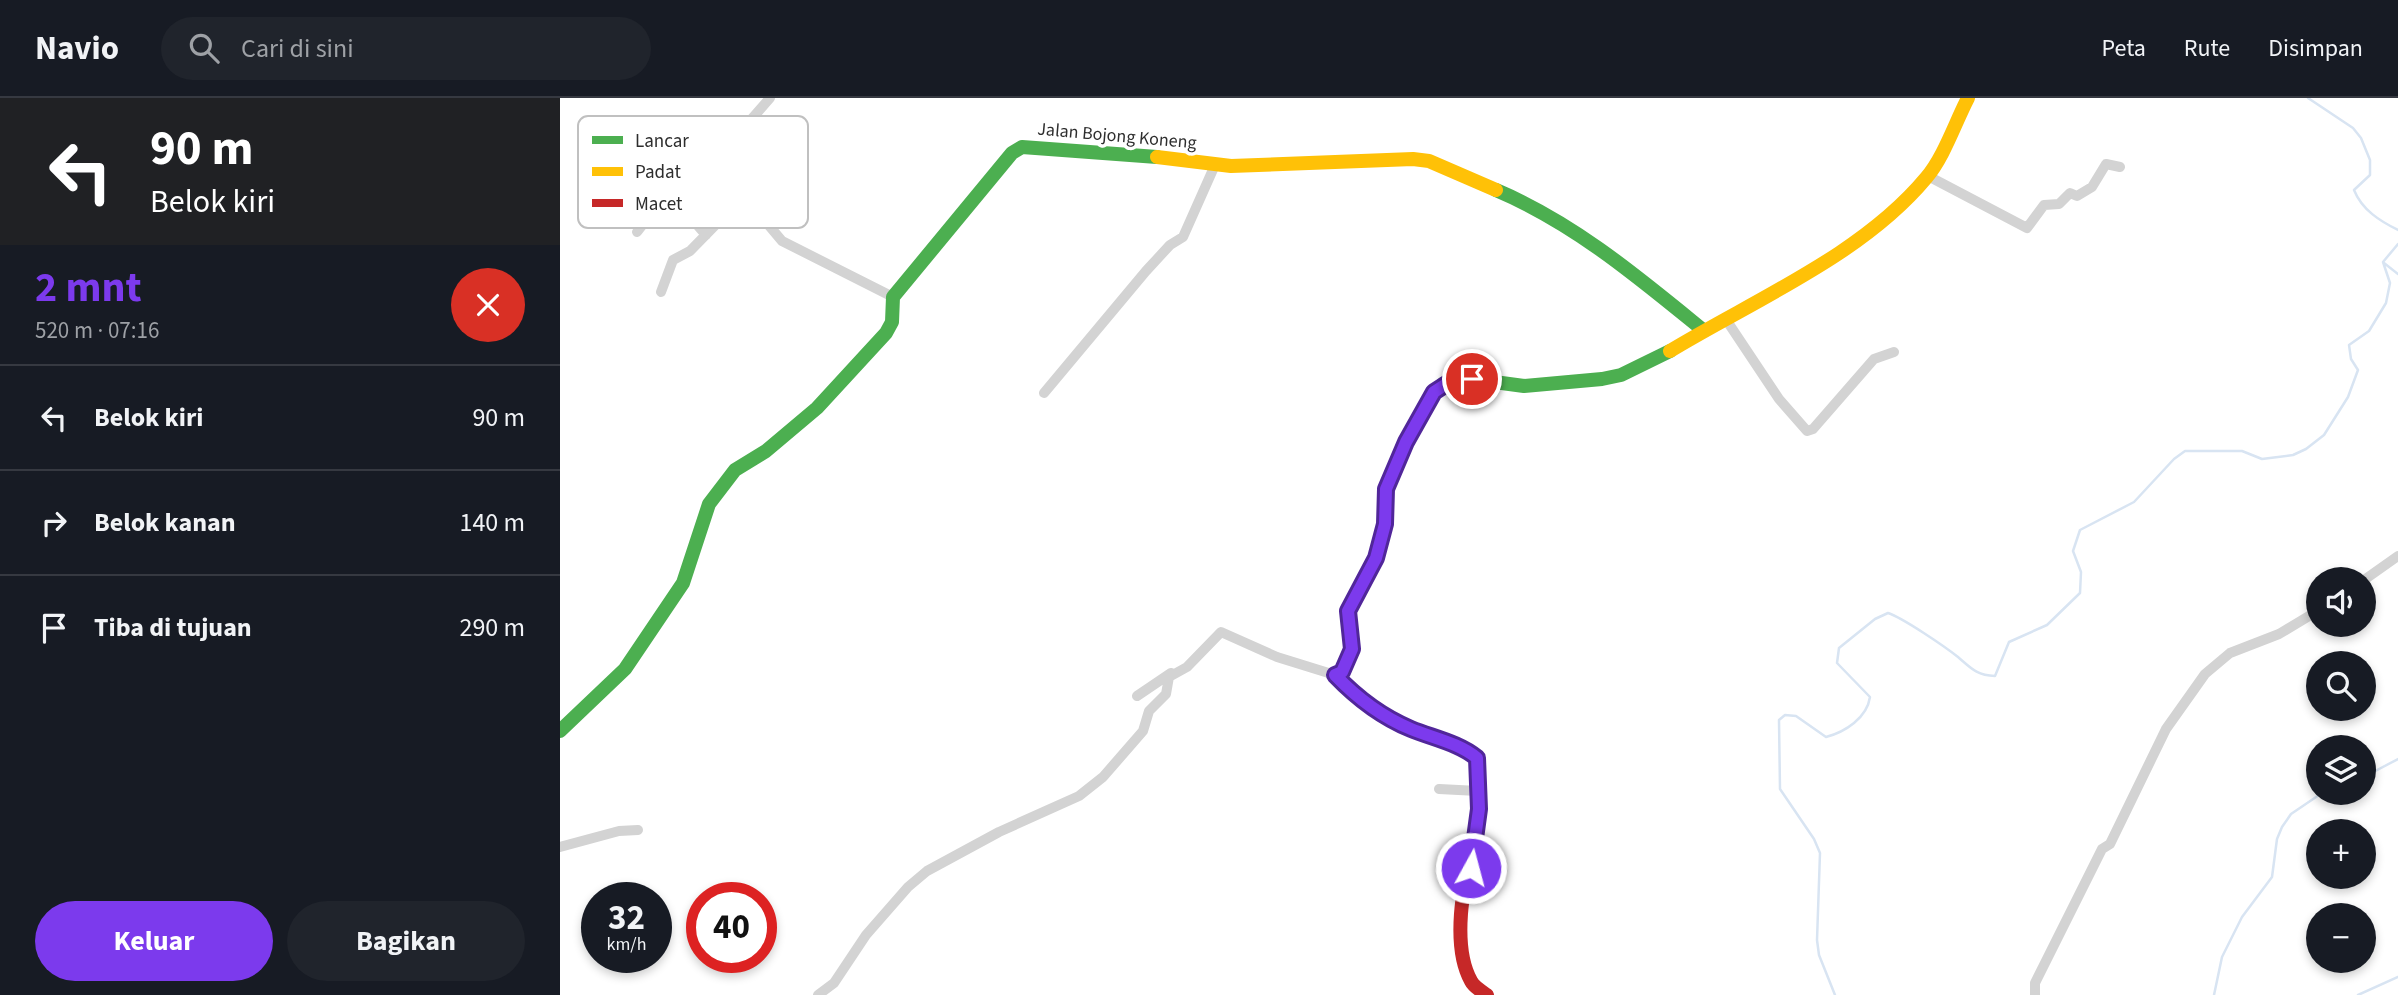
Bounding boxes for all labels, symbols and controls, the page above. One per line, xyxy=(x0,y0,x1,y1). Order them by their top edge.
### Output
search box xyxy=(161,17,651,80)
text: Navio xyxy=(35,25,119,72)
icon: search xyxy=(185,29,223,67)
text: Cari di sini xyxy=(241,30,354,67)
text: Peta xyxy=(2101,31,2146,66)
text: Rute xyxy=(2184,31,2230,66)
text: Disimpan xyxy=(2268,31,2363,66)
text: 90 m xyxy=(150,114,254,184)
legend xyxy=(578,116,808,228)
street label: Jalan Bojong Koneng xyxy=(1036,117,1198,155)
icon: left xyxy=(35,126,126,217)
text: Lancar xyxy=(635,128,689,155)
text: Padat xyxy=(635,159,681,186)
text: Belok kiri xyxy=(150,179,275,225)
text: Macet xyxy=(635,191,683,218)
text: 2 mnt xyxy=(35,258,142,318)
button: close xyxy=(451,268,525,342)
text: 520 m · 07:16 xyxy=(35,314,159,347)
pin xyxy=(1442,349,1502,409)
icon: arrive xyxy=(1453,360,1491,398)
icon: left xyxy=(35,399,73,437)
text: Belok kiri xyxy=(94,399,203,436)
text: 90 m xyxy=(472,399,525,436)
icon: right xyxy=(35,504,73,542)
text: Belok kanan xyxy=(94,504,236,541)
text: 140 m xyxy=(459,504,525,541)
map controls xyxy=(2306,567,2376,973)
button: sound xyxy=(2306,567,2376,637)
icon: arrive xyxy=(35,609,73,647)
text: Tiba di tujuan xyxy=(94,609,252,646)
text: 290 m xyxy=(459,609,525,646)
button: search xyxy=(2306,651,2376,721)
button: layers xyxy=(2306,735,2376,805)
button: + xyxy=(2306,819,2376,889)
position arrow xyxy=(1434,831,1508,905)
speed limit sign: 40 xyxy=(686,882,777,973)
text: 32 xyxy=(608,893,645,943)
button: Keluar xyxy=(35,901,273,981)
button: Bagikan xyxy=(287,901,525,981)
button: − xyxy=(2306,903,2376,973)
text: km/h xyxy=(607,932,646,957)

